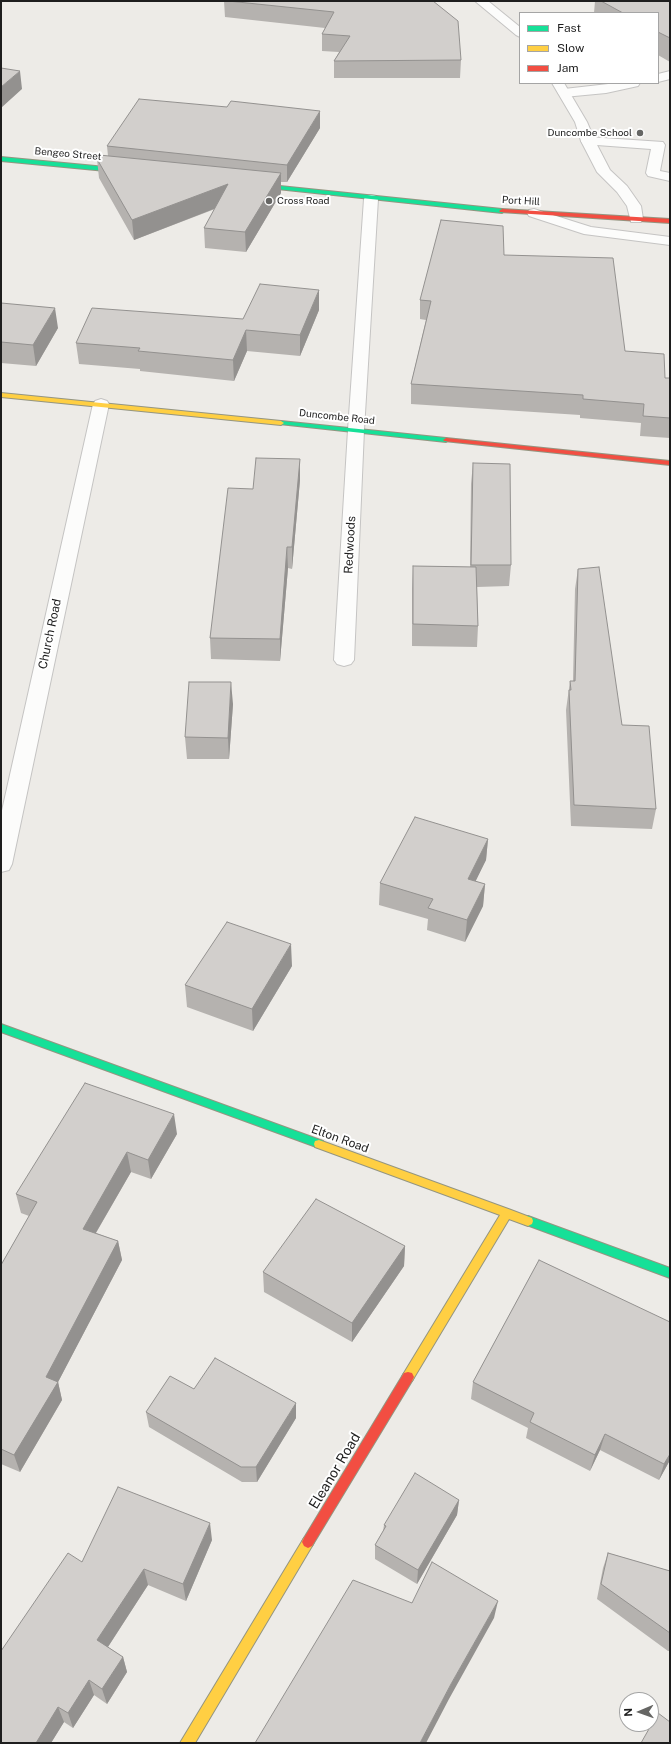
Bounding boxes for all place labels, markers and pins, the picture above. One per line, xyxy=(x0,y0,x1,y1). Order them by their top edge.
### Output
place label: Duncombe School xyxy=(547,127,632,139)
marker: Duncombe School xyxy=(635,128,645,138)
place label: Cross Road xyxy=(277,195,330,207)
marker: Cross Road xyxy=(264,196,274,206)

